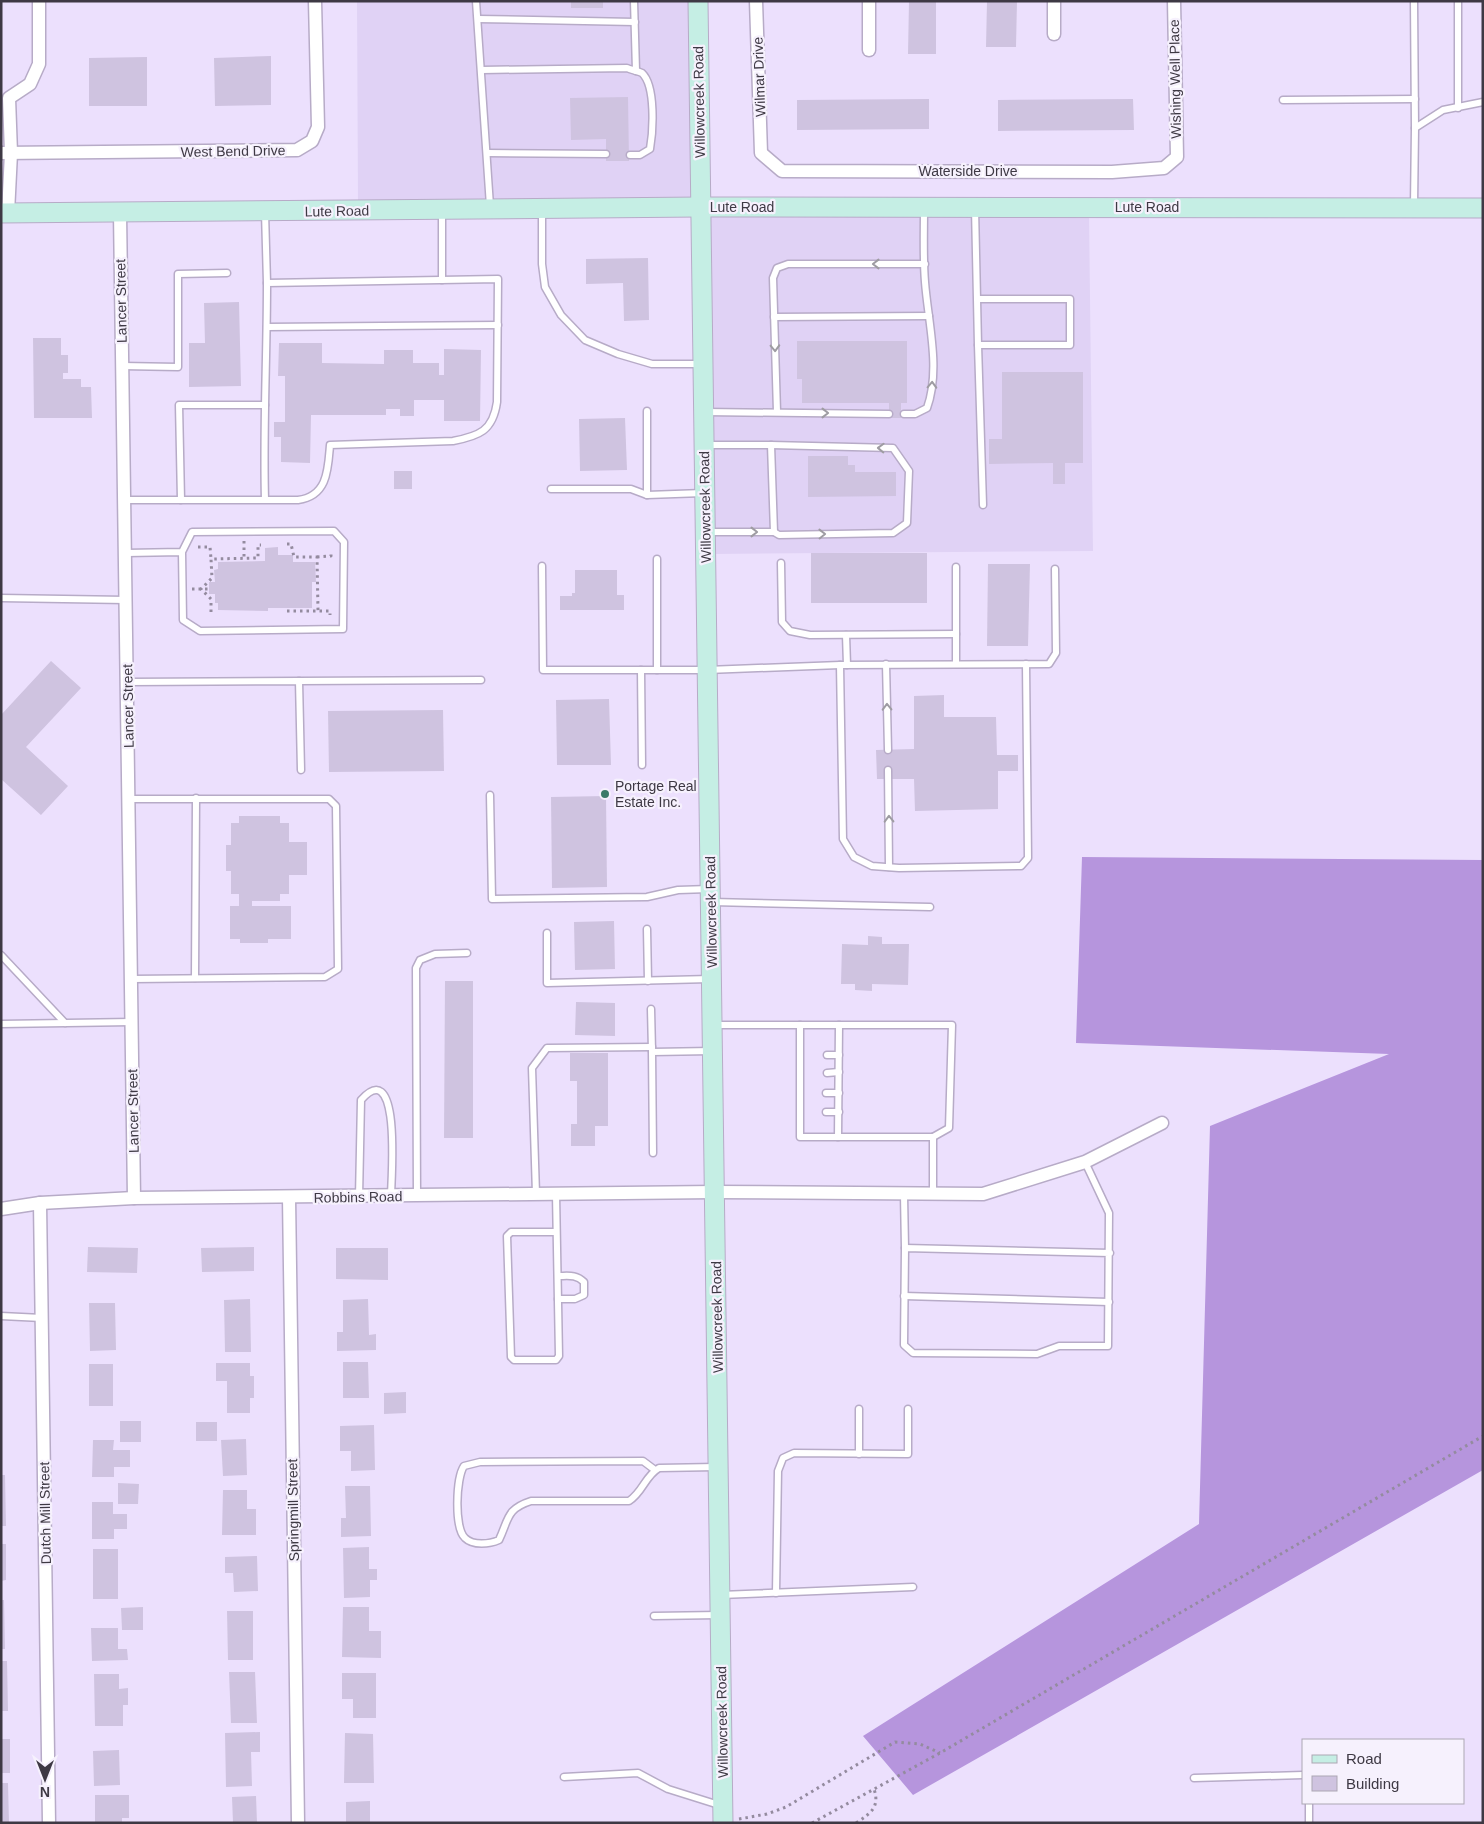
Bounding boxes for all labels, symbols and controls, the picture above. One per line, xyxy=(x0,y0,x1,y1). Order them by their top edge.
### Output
street label: Wishing Well Place xyxy=(1166,19,1184,139)
street label: Wilmar Drive xyxy=(750,36,768,117)
street label: Willowcreek Road xyxy=(690,46,708,158)
street label: West Bend Drive xyxy=(180,142,286,160)
street label: Waterside Drive xyxy=(918,163,1018,179)
street label: Lute Road xyxy=(710,199,774,215)
street label: Lute Road xyxy=(1115,199,1179,215)
street label: Lute Road xyxy=(305,202,369,220)
street label: Lancer Street xyxy=(112,259,130,343)
one-way arrow xyxy=(872,259,880,269)
one-way arrow xyxy=(770,344,780,352)
one-way arrow xyxy=(927,381,938,389)
one-way arrow xyxy=(822,408,830,419)
one-way arrow xyxy=(877,443,885,453)
street label: Willowcreek Road xyxy=(696,451,714,563)
one-way arrow xyxy=(750,527,758,537)
one-way arrow xyxy=(818,529,826,540)
street label: Lancer Street xyxy=(119,664,137,748)
one-way arrow xyxy=(882,703,892,711)
place label: Portage Real Estate Inc. xyxy=(615,778,697,810)
marker: Portage Real Estate Inc. xyxy=(599,788,611,800)
one-way arrow xyxy=(883,815,894,823)
street label: Willowcreek Road xyxy=(702,856,720,968)
street label: Lancer Street xyxy=(124,1069,142,1153)
street label: Robbins Road xyxy=(313,1188,403,1206)
street label: Willowcreek Road xyxy=(708,1261,726,1373)
street label: Springmill Street xyxy=(284,1458,302,1561)
street label: Dutch Mill Street xyxy=(36,1461,54,1564)
street label: Willowcreek Road xyxy=(713,1666,731,1778)
legend xyxy=(1302,1739,1464,1804)
text: Road xyxy=(1346,1750,1382,1767)
north arrow xyxy=(20,1754,70,1804)
text: Building xyxy=(1346,1775,1399,1792)
text: N xyxy=(40,1784,50,1800)

